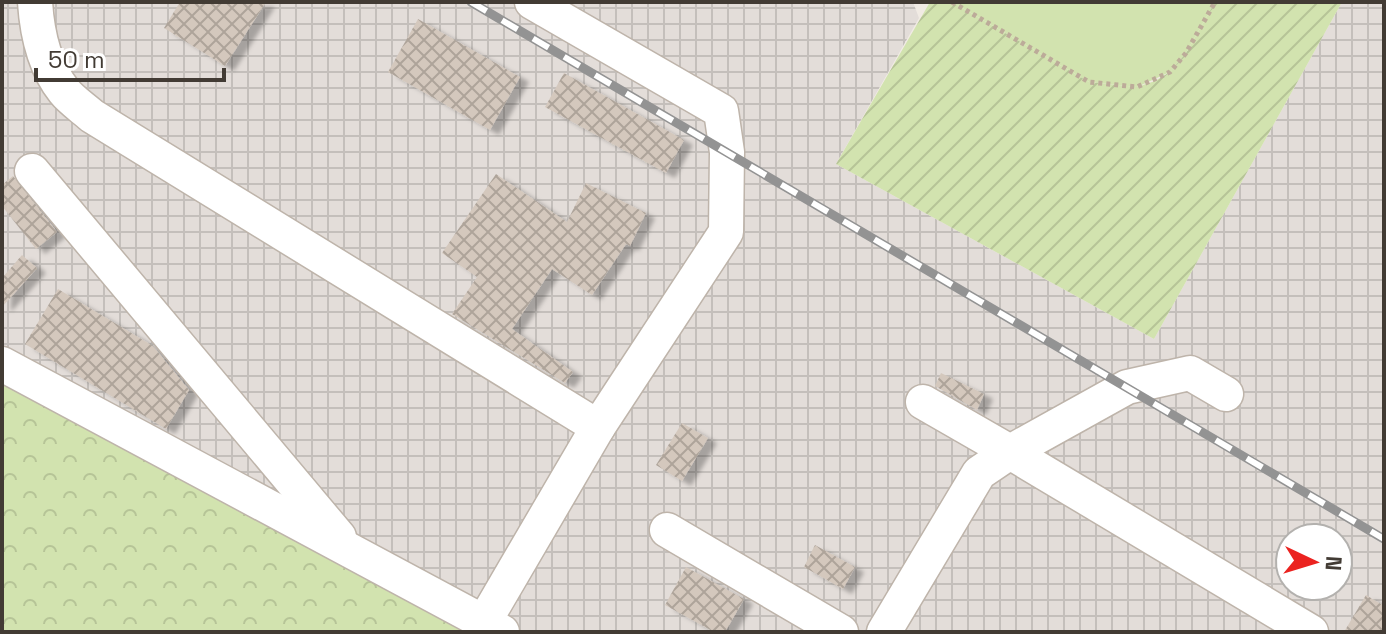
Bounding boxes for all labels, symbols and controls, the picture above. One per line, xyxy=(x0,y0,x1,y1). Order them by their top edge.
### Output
scale bar xyxy=(36,32,224,82)
text: 50 m xyxy=(48,44,105,75)
north arrow xyxy=(1274,522,1354,602)
text: N xyxy=(1319,555,1348,572)

